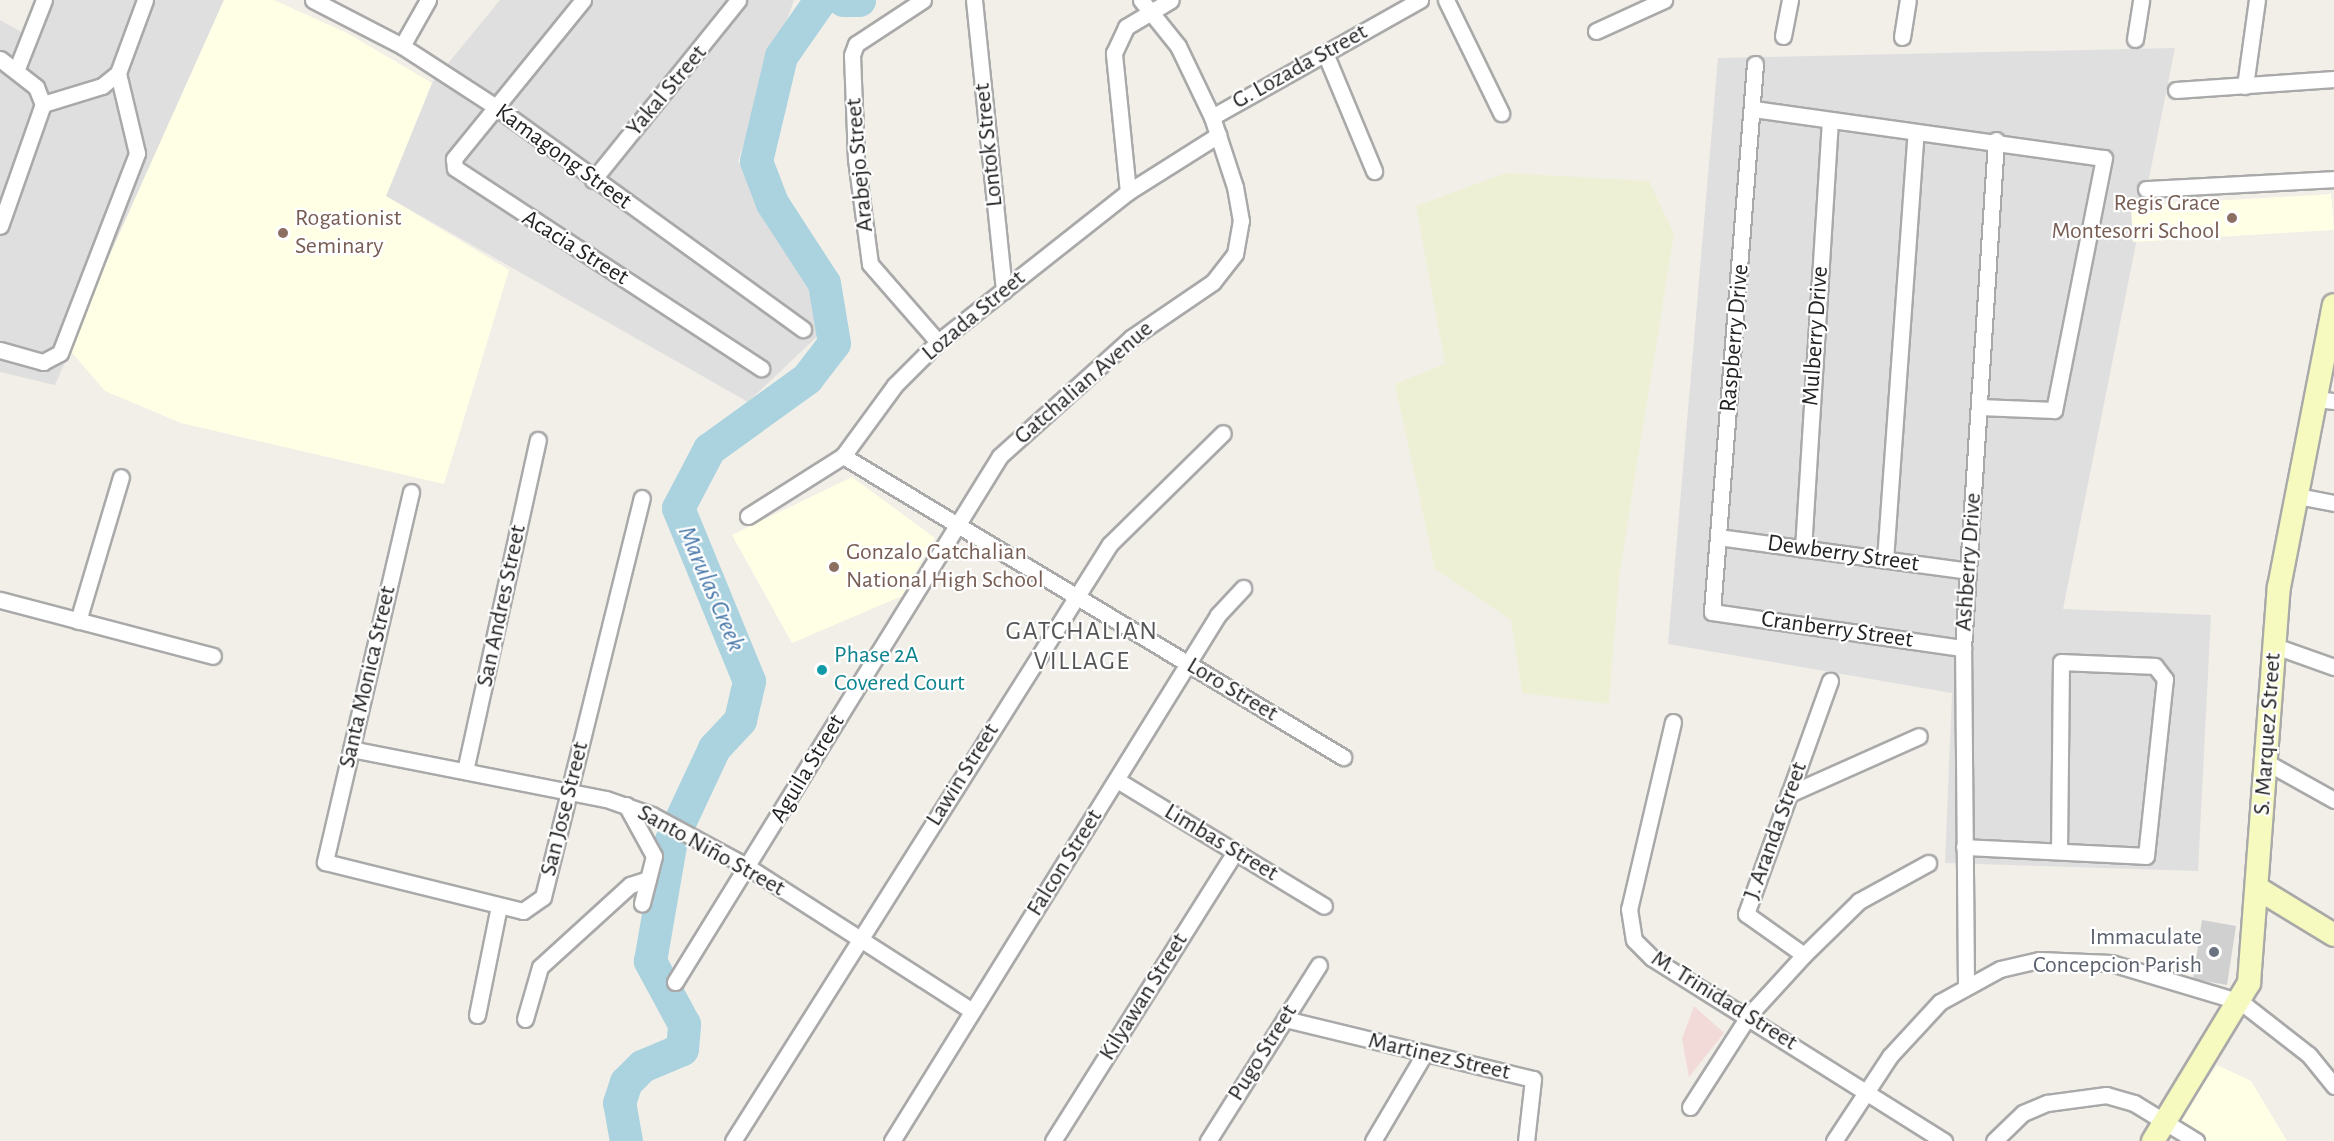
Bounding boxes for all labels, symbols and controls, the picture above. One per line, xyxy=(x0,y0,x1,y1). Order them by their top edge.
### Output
street label: G. Lozada Street xyxy=(1227,18,1373,116)
street label: Yakal Street xyxy=(621,40,713,142)
street label: Lontok Street xyxy=(968,82,1010,208)
street label: Arabejo Street xyxy=(840,97,880,233)
street label: Kamagong Street xyxy=(489,98,637,216)
place label: Regis Grace Montesorri School xyxy=(2051,190,2220,246)
street label: Acacia Street xyxy=(516,204,634,292)
place label: Rogationist Seminary xyxy=(295,205,401,261)
marker: Regis Grace Montesorri School xyxy=(2225,211,2239,225)
marker: Rogationist Seminary xyxy=(276,226,290,240)
street label: Raspberry Drive xyxy=(1714,263,1756,413)
street label: Lozada Street xyxy=(916,264,1032,368)
street label: Mulberry Drive xyxy=(1797,265,1835,407)
street label: Gatchalian Avenue xyxy=(1009,315,1159,451)
street label: Ashberry Drive xyxy=(1950,492,1988,632)
water label: Marulas Creek xyxy=(671,521,751,657)
street label: San Andres Street xyxy=(471,522,533,690)
street label: Dewberry Street xyxy=(1765,529,1921,579)
place label: Gonzalo Gatchalian National High School xyxy=(846,539,1044,595)
marker: Gonzalo Gatchalian National High School xyxy=(827,560,841,574)
street label: Santa Monica Street xyxy=(333,583,403,771)
street label: Cranberry Street xyxy=(1759,605,1915,655)
district label: GATCHALIAN VILLAGE xyxy=(1006,616,1158,678)
place label: Phase 2A Covered Court xyxy=(834,642,965,698)
street label: Loro Street xyxy=(1181,652,1283,728)
street label: S. Marquez Street xyxy=(2248,652,2288,816)
marker: Phase 2A Covered Court xyxy=(815,663,829,677)
street label: Aguila Street xyxy=(764,710,852,828)
street label: Lawin Street xyxy=(920,718,1006,832)
street label: San Jose Street xyxy=(534,739,596,879)
street label: J. Aranda Street xyxy=(1738,758,1814,904)
street label: Limbas Street xyxy=(1159,798,1283,888)
street label: Santo Niño Street xyxy=(632,799,790,903)
street label: Falcon Street xyxy=(1021,804,1109,922)
place label: Immaculate Concepcion Parish xyxy=(2033,924,2202,980)
street label: Kilyawan Street xyxy=(1093,928,1195,1066)
street label: M. Trinidad Street xyxy=(1646,945,1802,1057)
marker: Immaculate Concepcion Parish xyxy=(2207,945,2221,959)
street label: Pugo Street xyxy=(1222,999,1304,1107)
street label: Martinez Street xyxy=(1365,1027,1513,1087)

